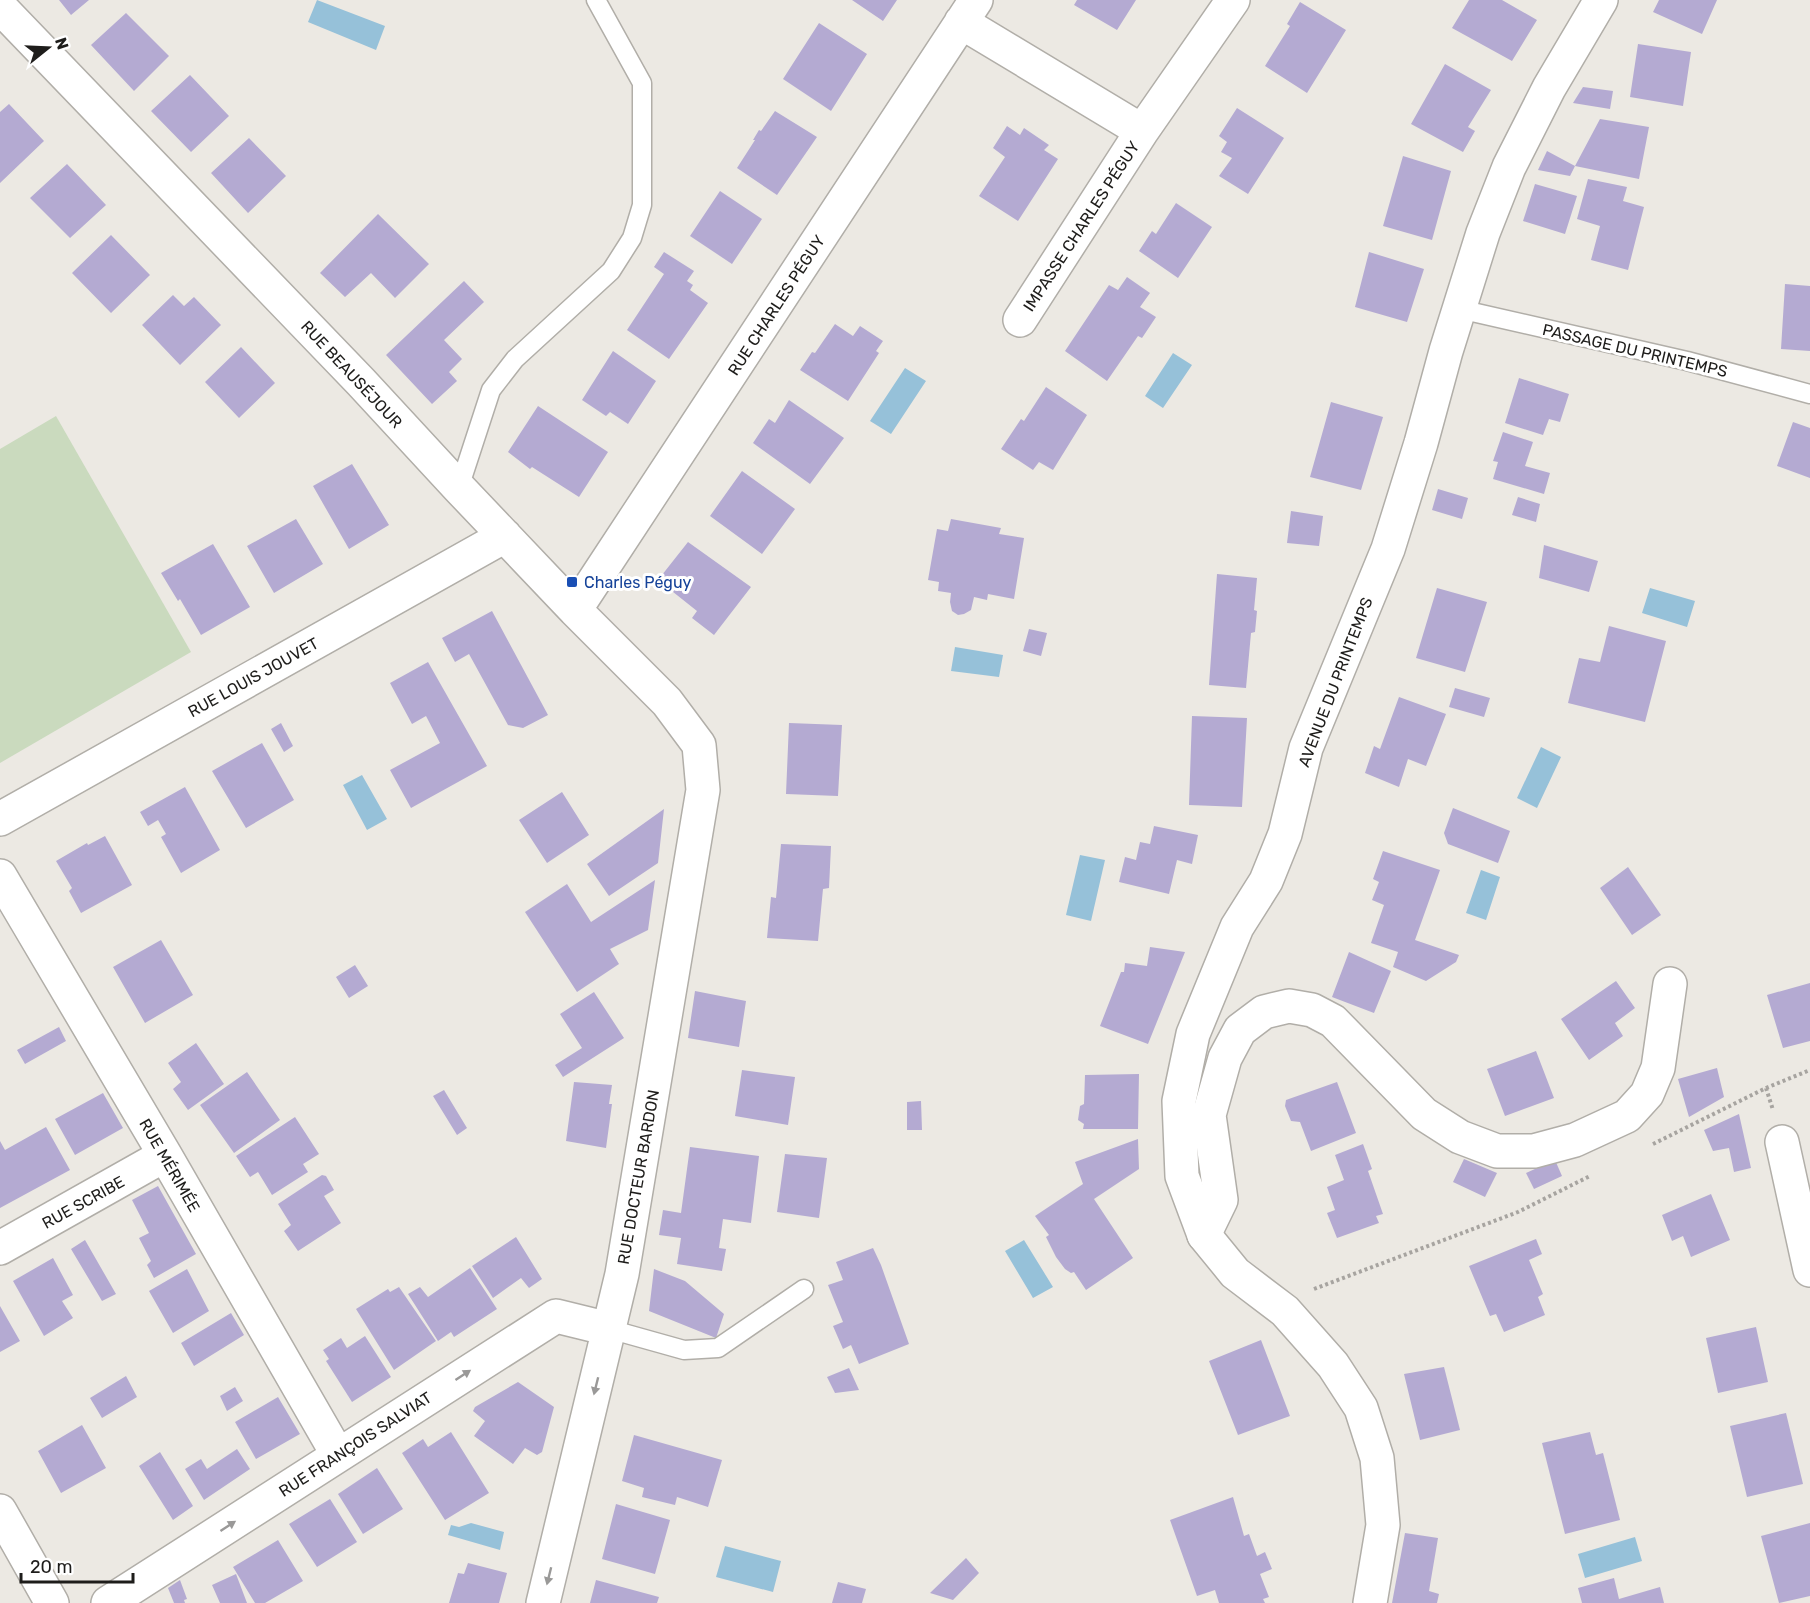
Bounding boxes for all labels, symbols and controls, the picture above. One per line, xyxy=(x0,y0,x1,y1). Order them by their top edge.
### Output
north arrow xyxy=(18,18,78,78)
text: N xyxy=(51,35,73,52)
street label: IMPASSE CHARLES PÉGUY xyxy=(1019,138,1144,315)
street label: RUE CHARLES PÉGUY xyxy=(724,232,829,379)
street label: RUE BEAUSÉJOUR xyxy=(297,317,406,432)
street label: PASSAGE DU PRINTEMPS xyxy=(1541,320,1729,381)
place label: Charles Péguy xyxy=(584,573,692,592)
marker: Charles Péguy xyxy=(565,575,579,589)
street label: AVENUE DU PRINTEMPS xyxy=(1294,595,1377,770)
street label: RUE LOUIS JOUVET xyxy=(185,634,322,721)
street label: RUE DOCTEUR BARDON xyxy=(614,1088,663,1266)
street label: RUE MÉRIMÉE xyxy=(135,1115,204,1215)
street label: RUE SCRIBE xyxy=(39,1172,128,1233)
one-way arrow xyxy=(455,1370,471,1381)
one-way arrow xyxy=(590,1377,600,1395)
street label: RUE FRANÇOIS SALVIAT xyxy=(275,1388,435,1501)
one-way arrow xyxy=(220,1521,236,1532)
scale bar xyxy=(21,1546,134,1584)
text: 20 m xyxy=(30,1556,72,1578)
one-way arrow xyxy=(544,1566,554,1585)

